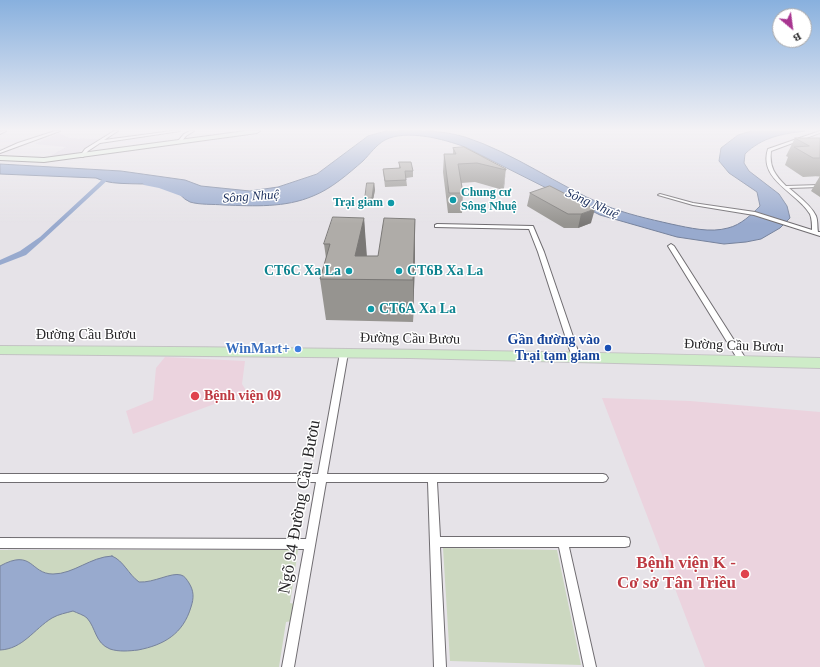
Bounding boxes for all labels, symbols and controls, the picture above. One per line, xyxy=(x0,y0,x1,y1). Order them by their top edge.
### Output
north arrow xyxy=(772,8,812,48)
text: B xyxy=(791,31,803,45)
water label: Sông Nhuệ xyxy=(563,185,621,223)
place label: Chung cư Sông Nhuệ xyxy=(461,186,517,214)
water label: Sông Nhuệ xyxy=(222,187,280,207)
marker: Chung cư Sông Nhuệ xyxy=(448,195,458,205)
place label: Trại giam xyxy=(333,196,383,210)
marker: Trại giam xyxy=(386,198,396,208)
place label: CT6C Xa La xyxy=(264,263,341,279)
place label: CT6B Xa La xyxy=(407,263,483,279)
marker: CT6C Xa La xyxy=(344,266,354,276)
marker: CT6B Xa La xyxy=(394,266,404,276)
place label: CT6A Xa La xyxy=(379,301,456,317)
marker: CT6A Xa La xyxy=(366,304,376,314)
street label: Đường Cầu Bươu xyxy=(36,327,136,343)
street label: Đường Cầu Bươu xyxy=(360,330,460,348)
place label: Gần đường vào Trại tạm giam xyxy=(508,332,600,364)
street label: Đường Cầu Bươu xyxy=(684,336,784,356)
place label: WinMart+ xyxy=(226,341,290,357)
marker: Gần đường vào Trại tạm giam xyxy=(603,343,613,353)
marker: WinMart+ xyxy=(293,344,303,354)
place label: Bệnh viện 09 xyxy=(204,388,281,404)
marker: Bệnh viện 09 xyxy=(189,390,201,402)
street label: Ngõ 94 Đường Cầu Bươu xyxy=(275,418,325,596)
place label: Bệnh viện K - Cơ sở Tân Triều xyxy=(617,554,736,594)
marker: Bệnh viện K - Cơ sở Tân Triều xyxy=(739,568,751,580)

